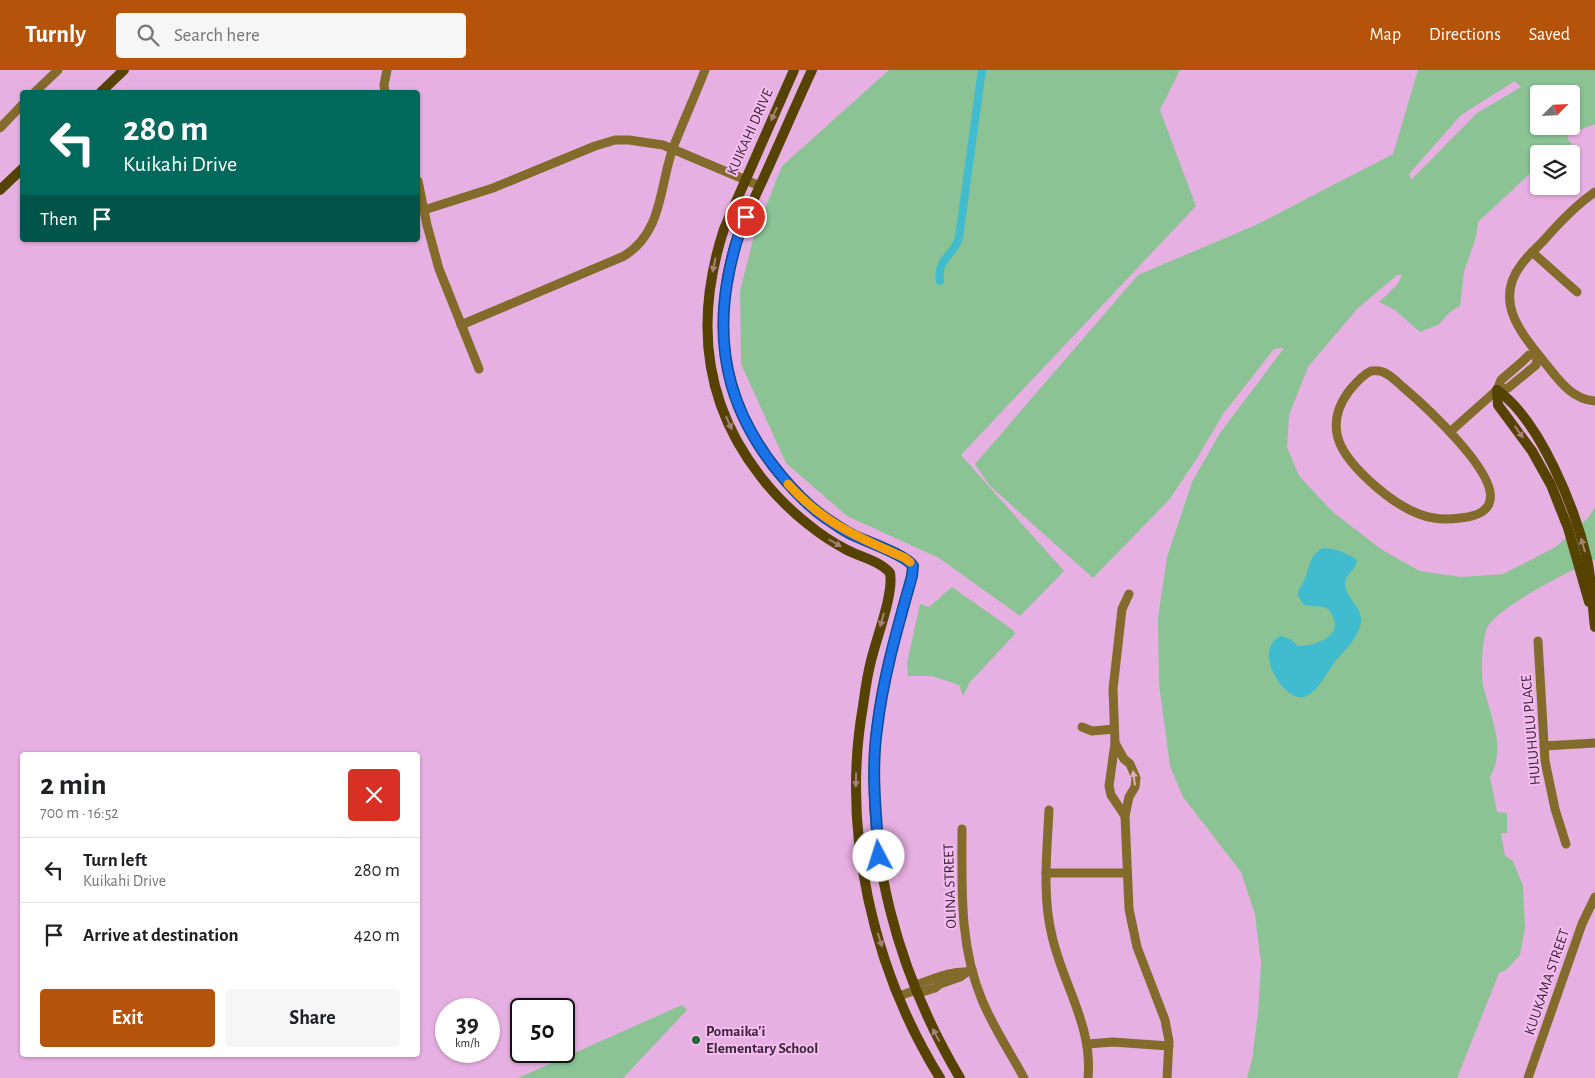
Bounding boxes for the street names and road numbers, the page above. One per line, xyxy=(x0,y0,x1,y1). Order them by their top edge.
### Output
street label: KUIKAHI DRIVE xyxy=(724,87,776,177)
street label: HULUHULU PLACE xyxy=(1519,674,1543,786)
street label: OLINA STREET xyxy=(941,842,959,929)
street label: KUUKAMA STREET xyxy=(1522,926,1572,1037)

